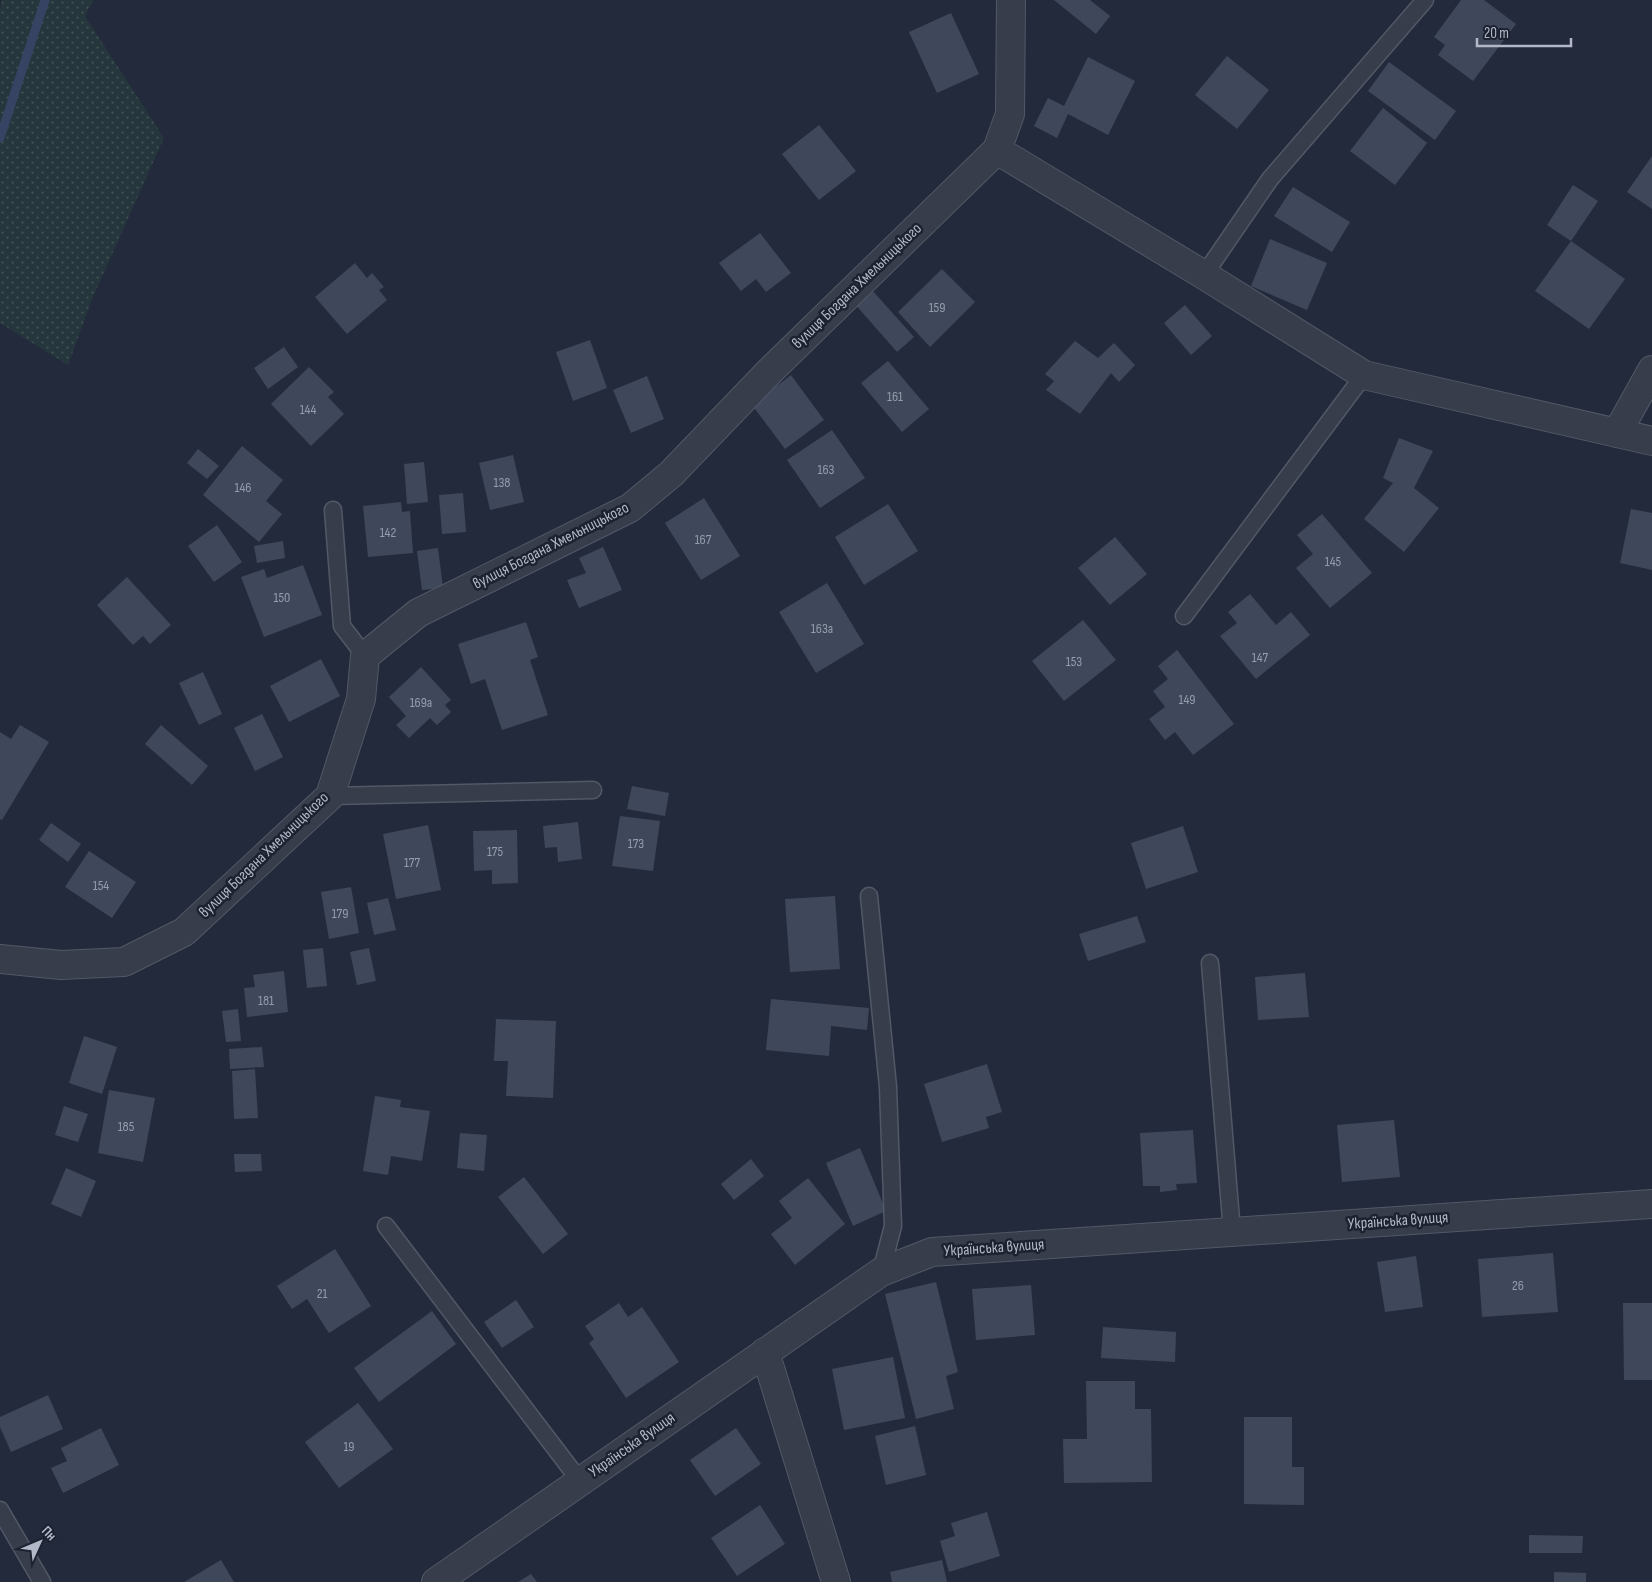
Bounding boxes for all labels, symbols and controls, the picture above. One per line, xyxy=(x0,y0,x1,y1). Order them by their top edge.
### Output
scale bar xyxy=(1477,15,1571,47)
text: 20 m xyxy=(1484,24,1509,43)
street label: вулиця Богдана Хмельницького xyxy=(788,219,926,353)
house number: 159 xyxy=(929,299,945,316)
house number: 161 xyxy=(887,388,903,405)
house number: 144 xyxy=(300,401,316,418)
house number: 163 xyxy=(818,461,835,478)
house number: 138 xyxy=(494,474,510,491)
house number: 146 xyxy=(235,479,251,496)
street label: вулиця Богдана Хмельницького xyxy=(470,498,632,594)
house number: 142 xyxy=(380,524,397,541)
house number: 167 xyxy=(695,531,712,548)
house number: 145 xyxy=(1325,553,1342,570)
house number: 150 xyxy=(274,589,290,606)
house number: 163а xyxy=(811,620,833,637)
house number: 147 xyxy=(1252,649,1269,666)
house number: 153 xyxy=(1066,653,1082,670)
house number: 149 xyxy=(1179,691,1195,708)
house number: 169а xyxy=(410,694,432,711)
street label: вулиця Богдана Хмельницького xyxy=(195,788,333,922)
house number: 173 xyxy=(628,835,644,852)
house number: 175 xyxy=(487,843,503,860)
house number: 177 xyxy=(404,854,420,871)
house number: 154 xyxy=(93,877,109,894)
house number: 179 xyxy=(332,905,348,922)
house number: 181 xyxy=(258,992,274,1009)
house number: 185 xyxy=(118,1118,135,1135)
street label: Українська вулиця xyxy=(1347,1208,1449,1234)
street label: Українська вулиця xyxy=(943,1235,1045,1261)
house number: 26 xyxy=(1512,1277,1524,1294)
house number: 21 xyxy=(317,1285,327,1302)
street label: Українська вулиця xyxy=(585,1408,679,1482)
house number: 19 xyxy=(343,1438,355,1455)
north arrow xyxy=(15,1517,65,1567)
text: Пн xyxy=(38,1523,60,1544)

